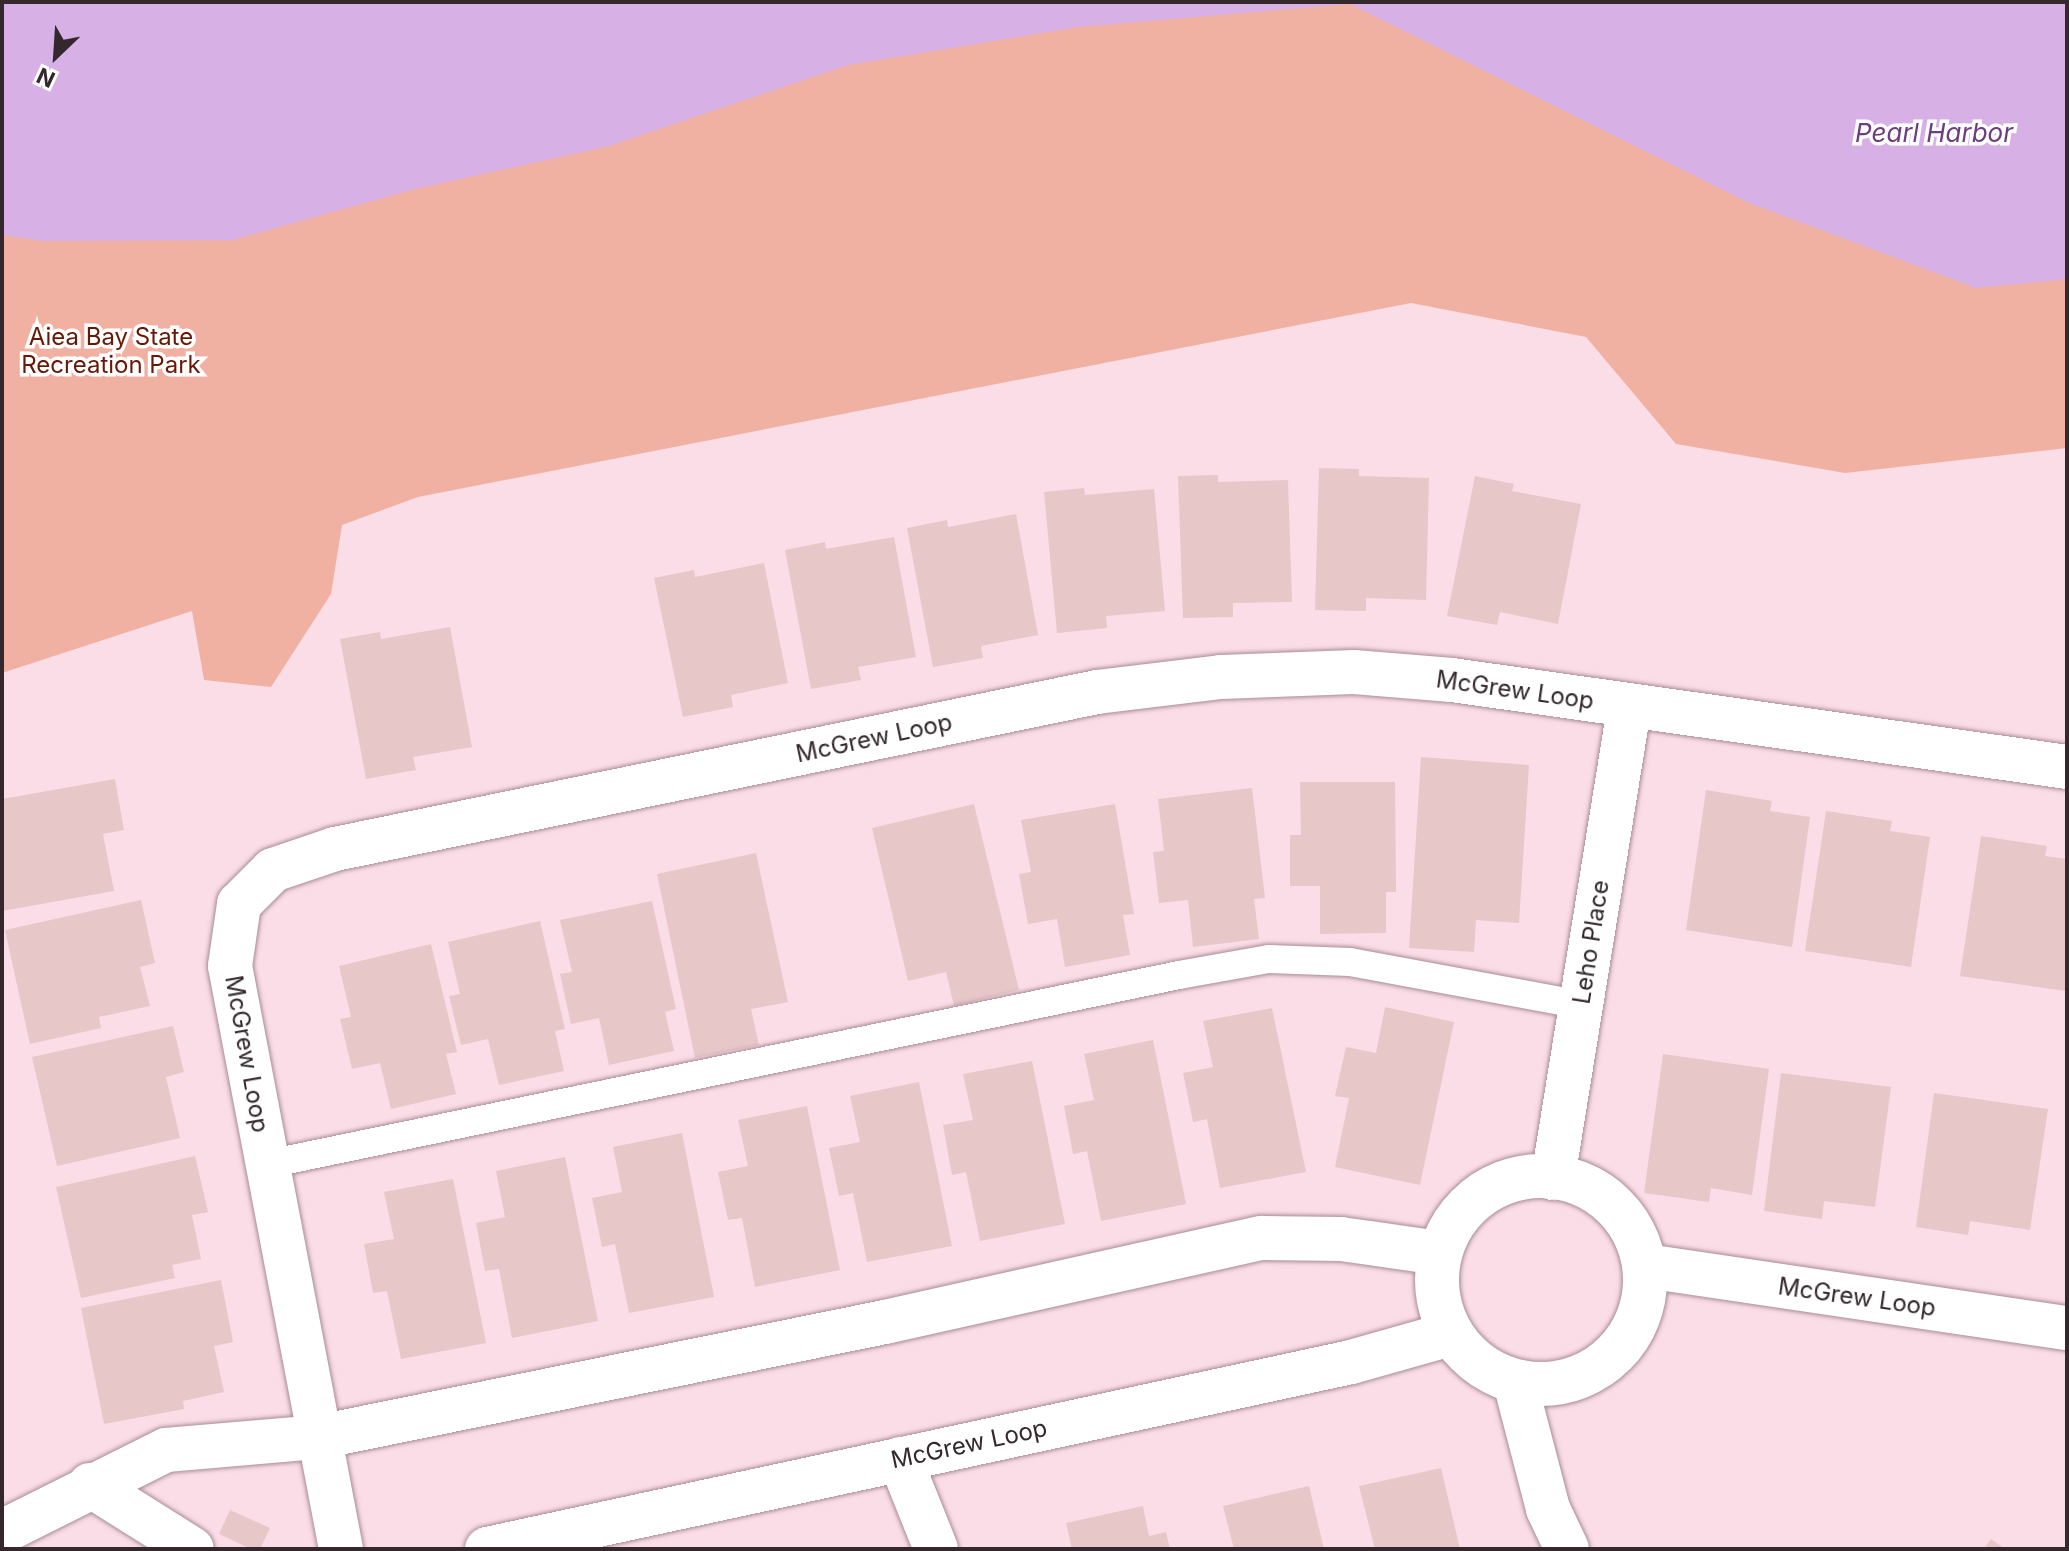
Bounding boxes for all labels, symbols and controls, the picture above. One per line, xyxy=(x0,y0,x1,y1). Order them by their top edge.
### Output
north arrow xyxy=(16,16,96,96)
text: N xyxy=(33,62,59,93)
water label: Pearl Harbor xyxy=(1855,117,2013,149)
park label: Aiea Bay State Recreation Park xyxy=(21,323,201,379)
street label: McGrew Loop xyxy=(1434,665,1596,715)
street label: McGrew Loop xyxy=(793,707,955,769)
street label: Leho Place xyxy=(1567,878,1615,1006)
street label: McGrew Loop xyxy=(219,973,275,1135)
street label: McGrew Loop xyxy=(1776,1272,1938,1322)
street label: McGrew Loop xyxy=(888,1413,1050,1475)

